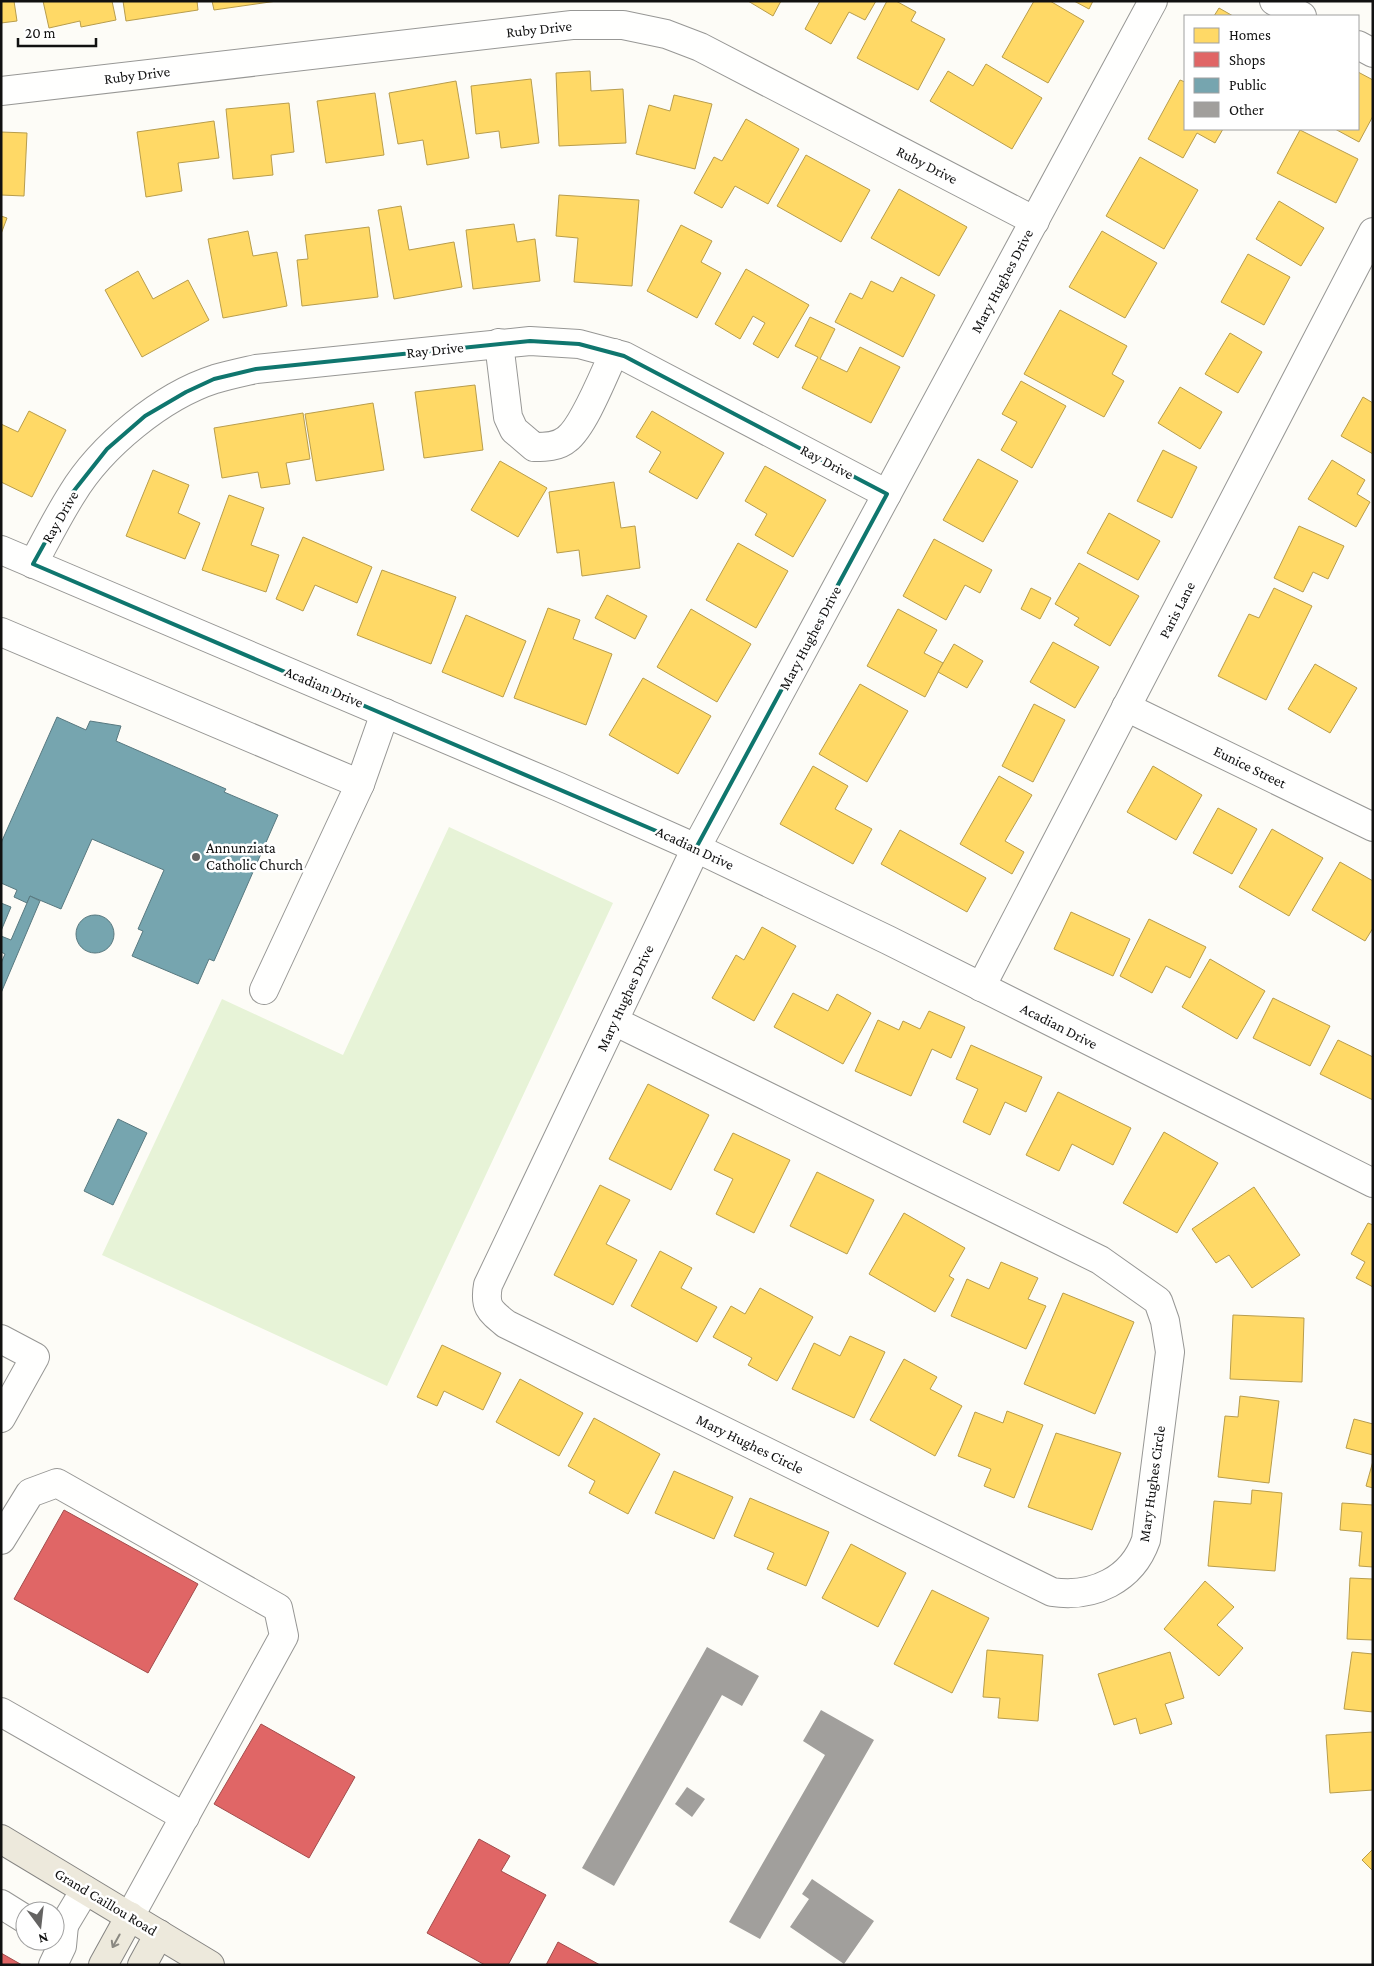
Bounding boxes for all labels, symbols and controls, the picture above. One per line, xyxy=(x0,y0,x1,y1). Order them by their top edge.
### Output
scale bar xyxy=(18,15,95,47)
legend xyxy=(1184,15,1359,130)
street label: Ruby Drive xyxy=(505,18,573,41)
text: 20 m xyxy=(25,25,56,41)
text: Homes xyxy=(1229,27,1271,43)
text: Shops xyxy=(1229,52,1265,69)
street label: Ruby Drive xyxy=(103,63,171,88)
text: Public xyxy=(1229,77,1267,93)
text: Other xyxy=(1229,102,1265,118)
street label: Ruby Drive xyxy=(893,143,960,188)
street label: Mary Hughes Drive xyxy=(968,226,1037,336)
street label: Ray Drive xyxy=(406,339,465,362)
street label: Ray Drive xyxy=(797,441,856,484)
street label: Ray Drive xyxy=(39,488,82,546)
street label: Paris Lane xyxy=(1156,579,1198,641)
street label: Mary Hughes Drive xyxy=(776,583,845,693)
street label: Acadian Drive xyxy=(282,663,366,711)
street label: Eunice Street xyxy=(1211,743,1290,792)
street label: Acadian Drive xyxy=(654,823,737,873)
place label: Annunziata Catholic Church xyxy=(206,840,303,873)
marker: Annunziata Catholic Church xyxy=(190,851,202,863)
street label: Mary Hughes Drive xyxy=(593,942,658,1054)
street label: Acadian Drive xyxy=(1018,1000,1100,1052)
street label: Mary Hughes Circle xyxy=(693,1411,807,1478)
street label: Mary Hughes Circle xyxy=(1136,1424,1169,1543)
street label: Grand Caillou Road xyxy=(52,1865,160,1939)
north arrow xyxy=(15,1901,65,1951)
text: N xyxy=(36,1930,50,1948)
one-way arrow xyxy=(111,1933,121,1947)

